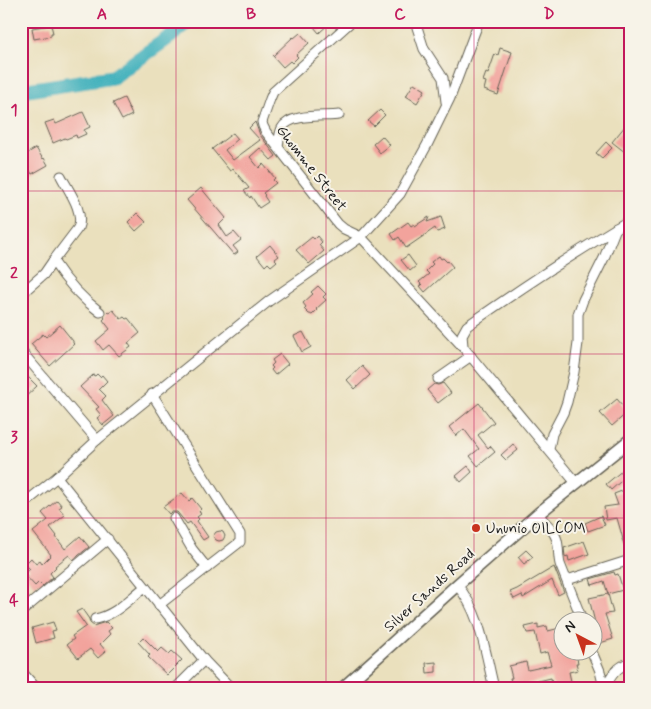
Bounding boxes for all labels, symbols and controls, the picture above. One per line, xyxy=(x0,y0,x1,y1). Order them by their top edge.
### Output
text: A xyxy=(97,4,107,25)
text: B xyxy=(246,4,256,25)
text: C xyxy=(394,4,406,25)
text: D xyxy=(543,4,555,25)
text: 1 xyxy=(10,100,18,121)
street label: Ghomme Street xyxy=(271,121,351,216)
text: 2 xyxy=(10,263,18,284)
text: 3 xyxy=(10,427,18,448)
place label: Ununio OILCOM xyxy=(486,519,586,539)
marker: Ununio OILCOM xyxy=(470,522,482,534)
street label: Silver Sands Road xyxy=(380,545,479,637)
text: 4 xyxy=(9,590,19,611)
north arrow xyxy=(554,612,604,662)
text: N xyxy=(561,617,580,637)

